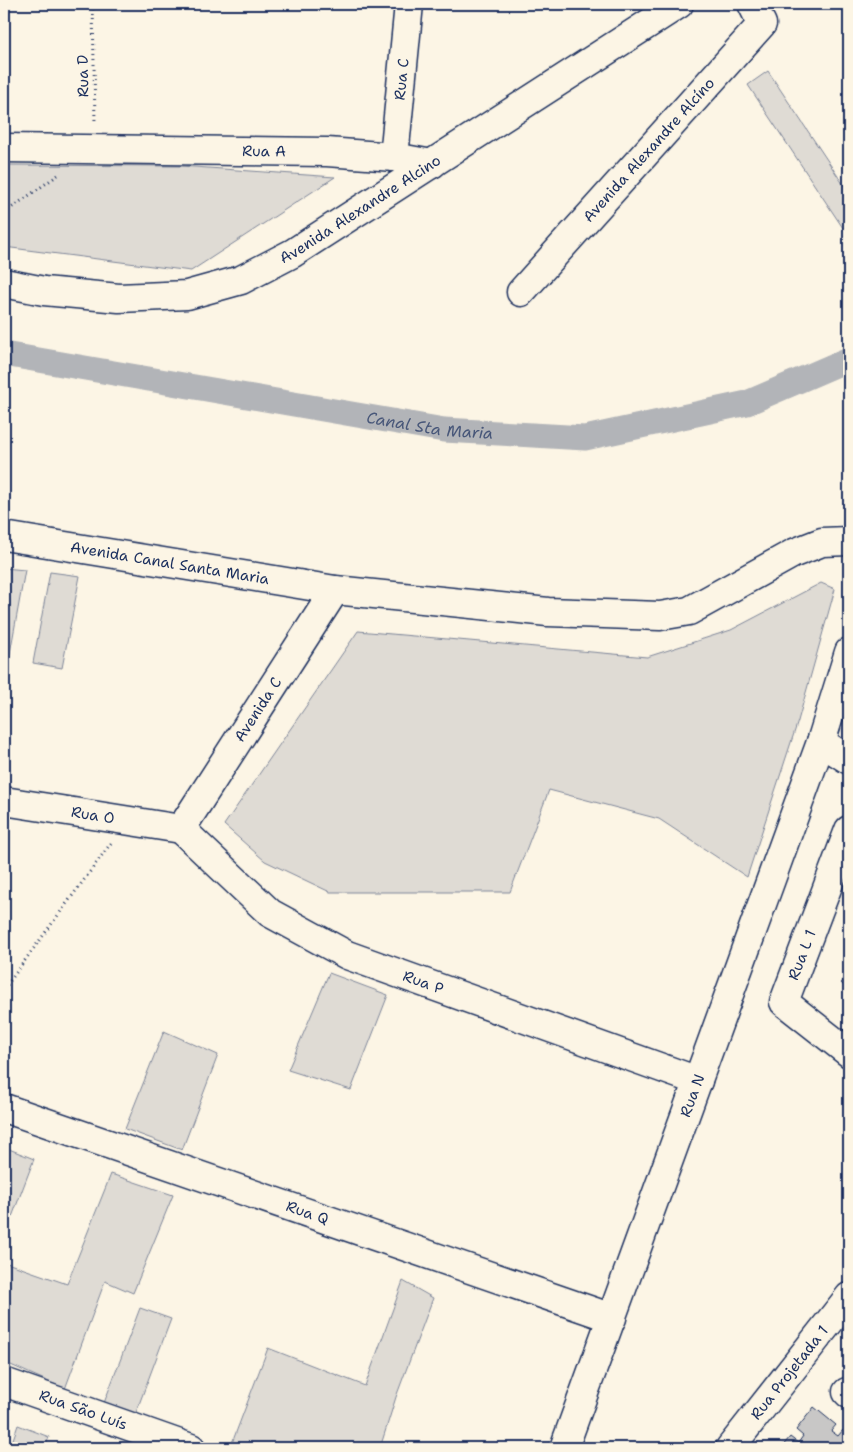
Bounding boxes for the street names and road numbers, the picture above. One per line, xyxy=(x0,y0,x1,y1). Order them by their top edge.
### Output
street label: Rua D xyxy=(73,54,93,98)
street label: Rua C xyxy=(390,57,414,101)
street label: Avenida Alexandre Alcíno xyxy=(578,73,719,226)
street label: Rua A xyxy=(242,141,286,161)
street label: Avenida Alexandre Alcino xyxy=(276,150,445,268)
street label: Avenida Canal Santa Maria xyxy=(69,537,271,589)
street label: Avenida C xyxy=(230,673,286,746)
street label: Rua O xyxy=(70,802,116,828)
street label: Rua L 1 xyxy=(783,927,821,983)
street label: Rua P xyxy=(400,966,446,999)
street label: Rua N xyxy=(675,1071,709,1120)
street label: Rua Q xyxy=(283,1196,331,1229)
street label: Rua Projetada 1 xyxy=(746,1321,833,1424)
street label: Rua São Luís xyxy=(36,1385,130,1435)

